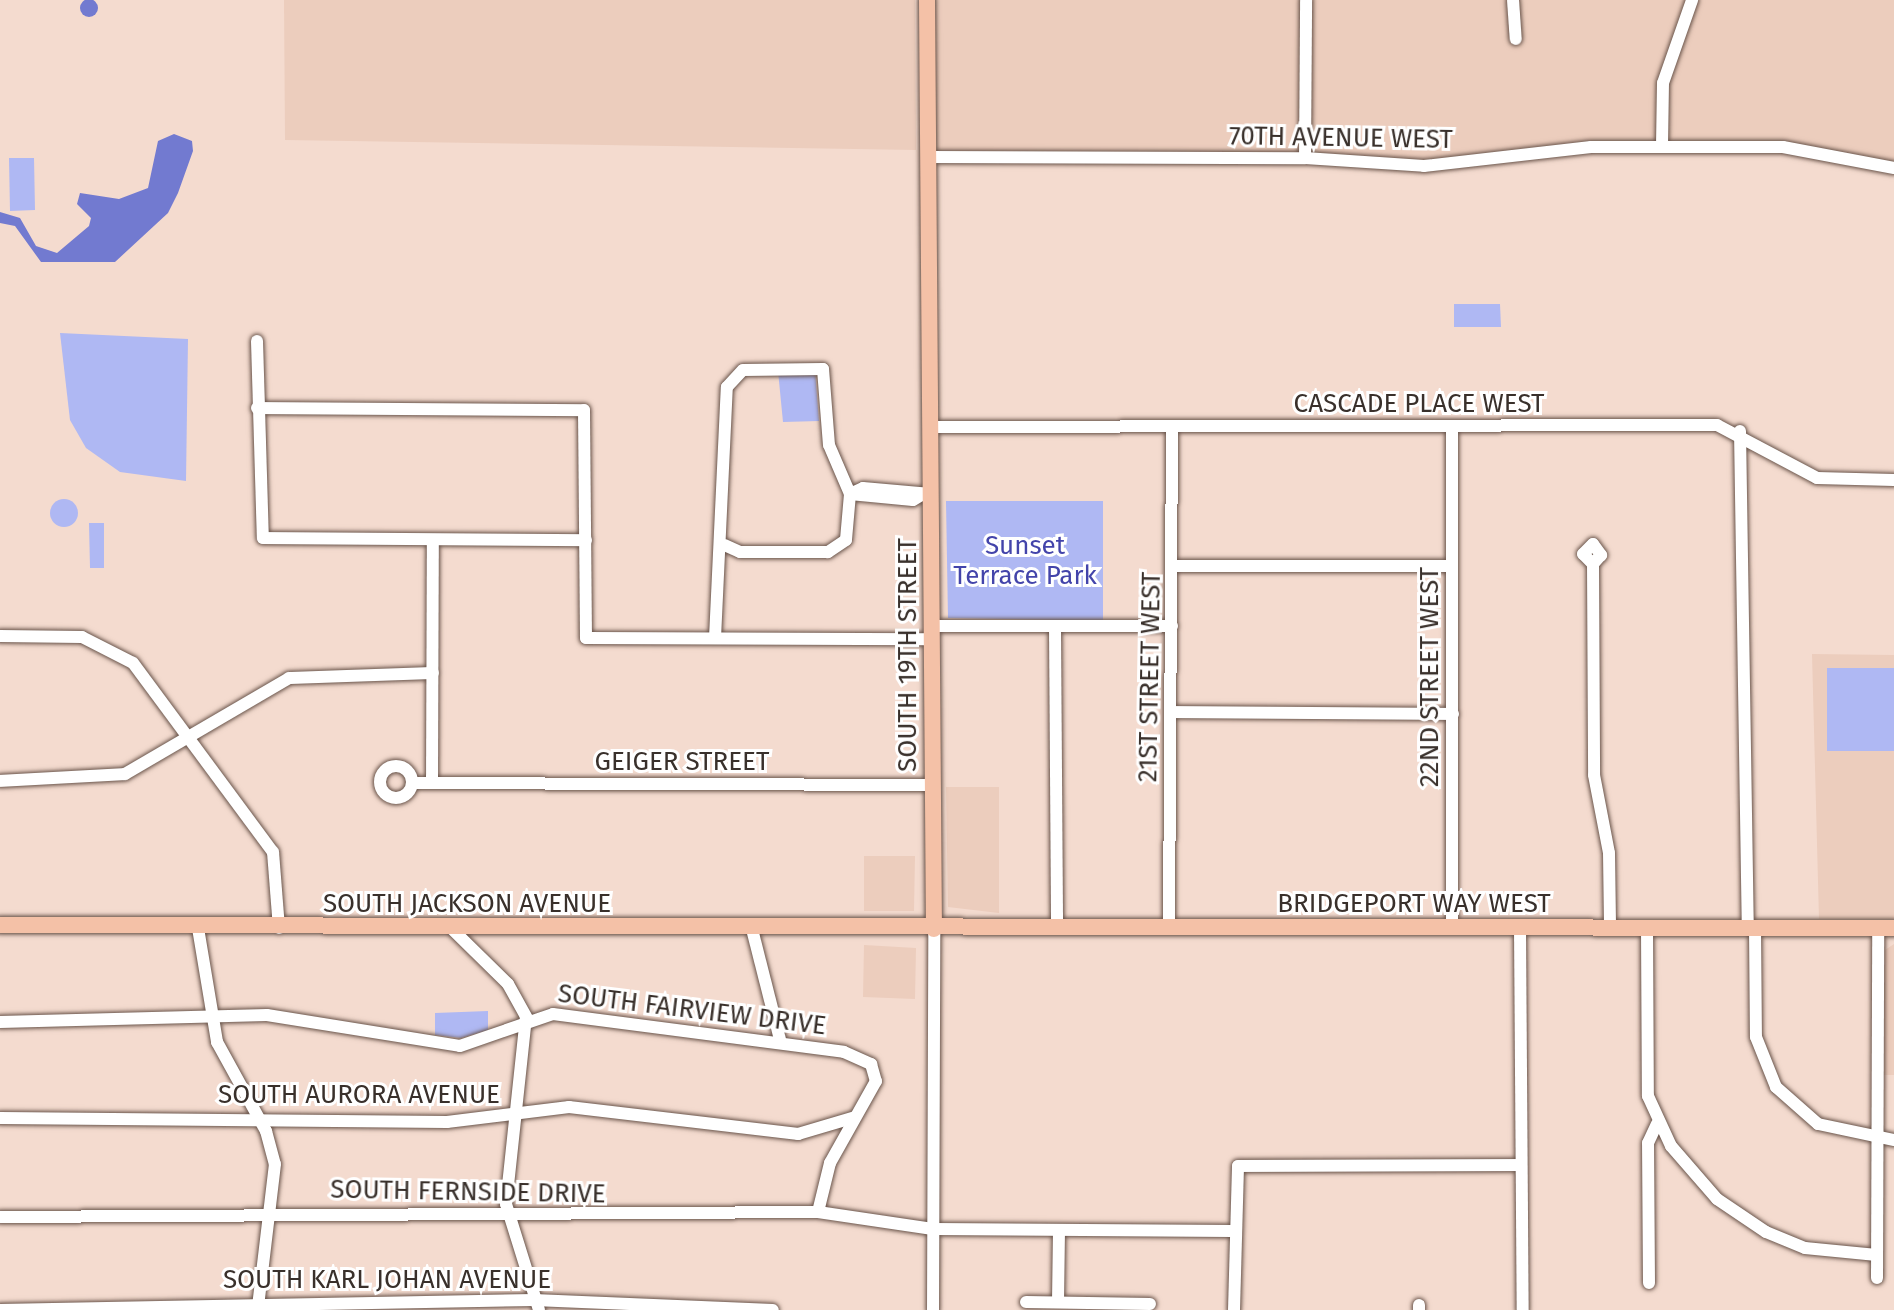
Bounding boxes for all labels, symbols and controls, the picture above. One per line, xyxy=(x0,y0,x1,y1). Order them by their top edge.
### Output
street label: 70TH AVENUE WEST xyxy=(1229,120,1453,156)
street label: CASCADE PLACE WEST xyxy=(1294,388,1544,420)
park label: Sunset Terrace Park xyxy=(953,530,1097,592)
street label: SOUTH 19TH STREET xyxy=(892,538,924,772)
street label: 22ND STREET WEST xyxy=(1414,567,1446,787)
street label: 21ST STREET WEST xyxy=(1133,571,1167,783)
street label: GEIGER STREET xyxy=(595,746,769,778)
street label: SOUTH JACKSON AVENUE xyxy=(323,888,611,920)
street label: BRIDGEPORT WAY WEST xyxy=(1277,888,1551,920)
street label: SOUTH FAIRVIEW DRIVE xyxy=(556,978,828,1042)
street label: SOUTH AURORA AVENUE xyxy=(218,1079,500,1111)
street label: SOUTH FERNSIDE DRIVE xyxy=(330,1174,606,1210)
street label: SOUTH KARL JOHAN AVENUE xyxy=(223,1264,551,1296)

